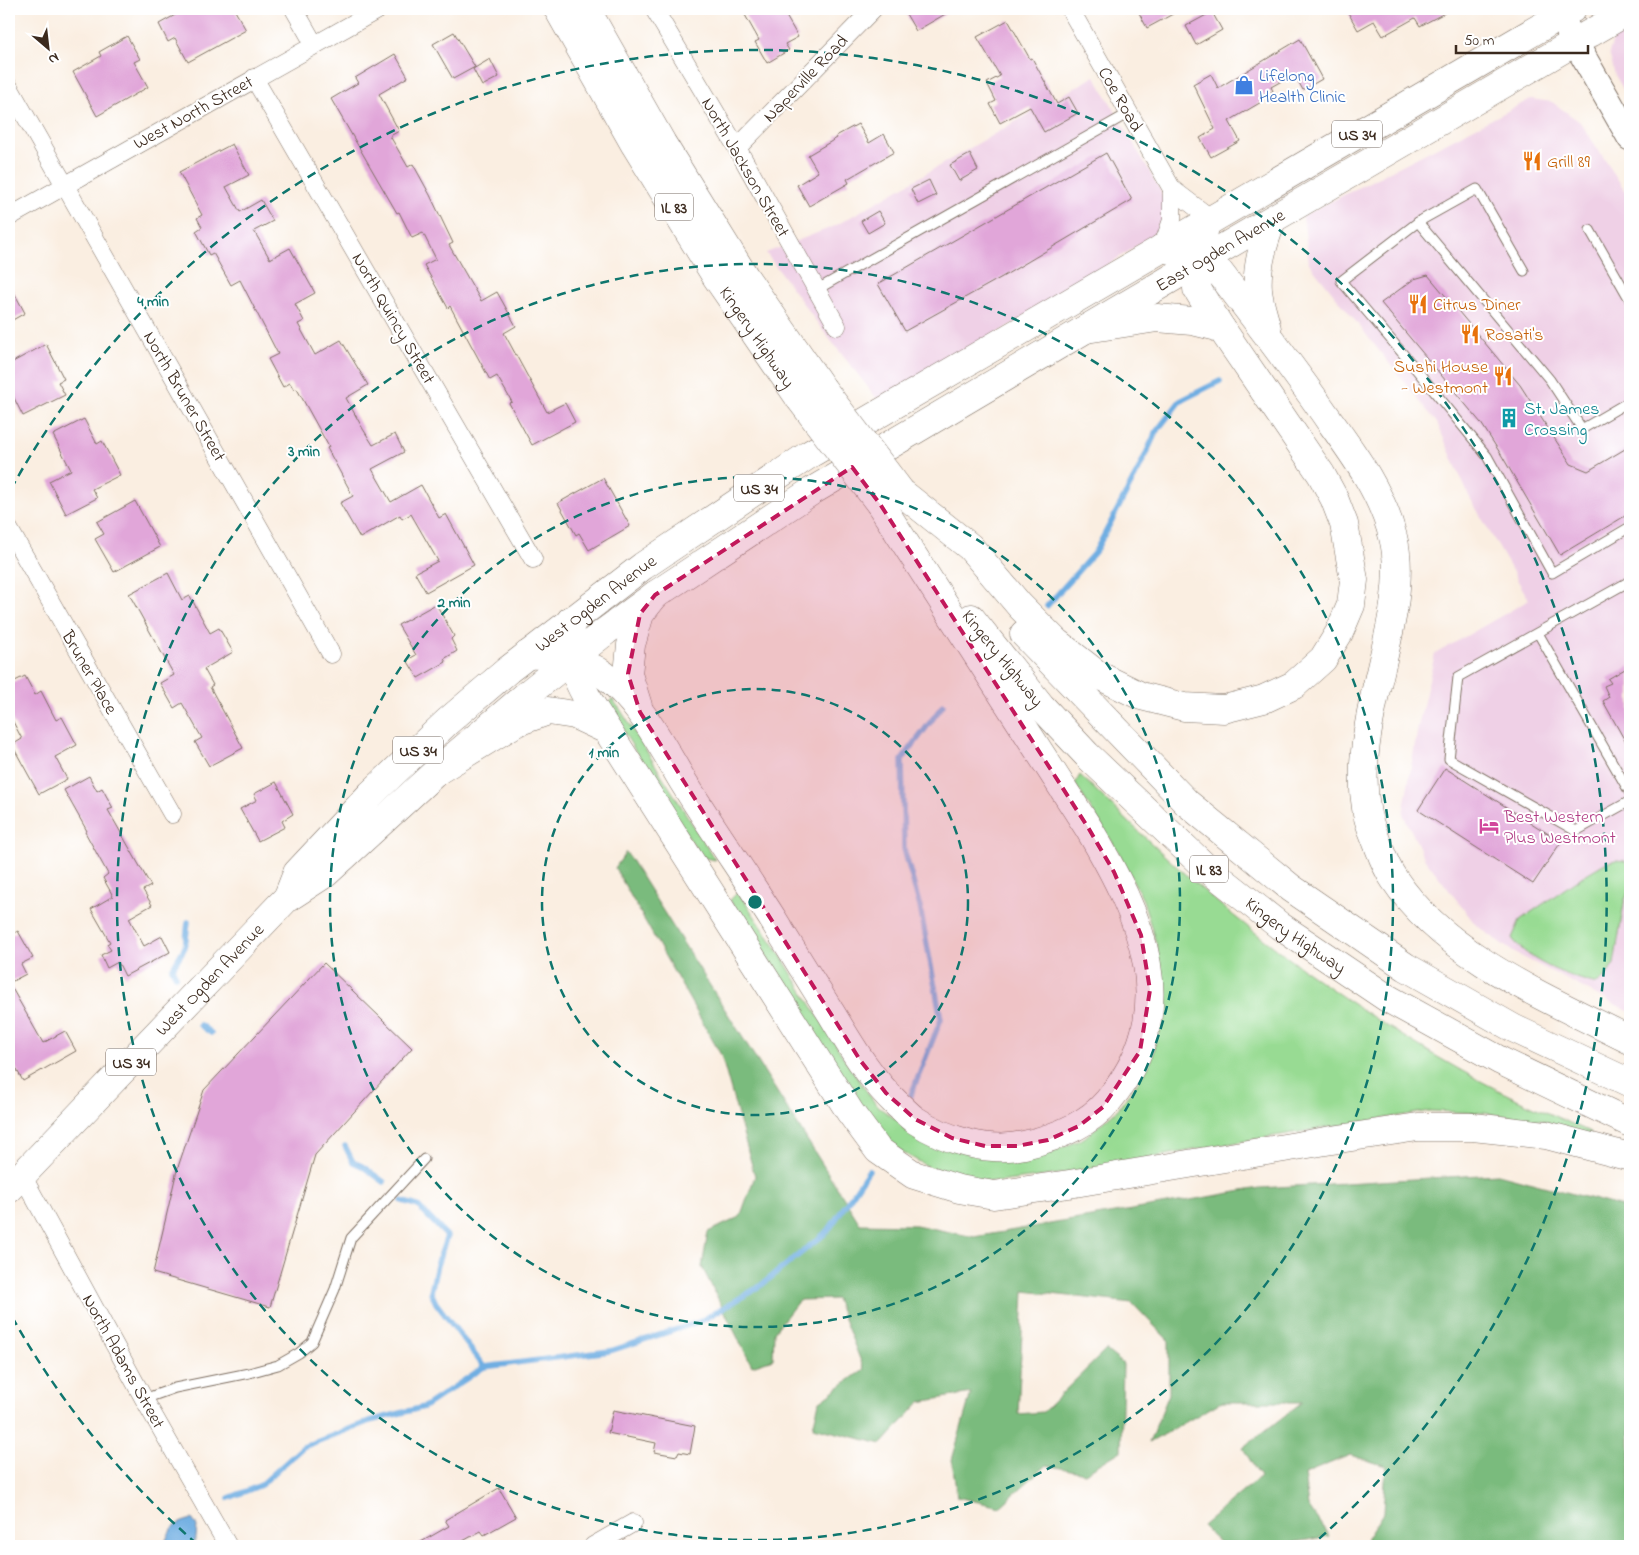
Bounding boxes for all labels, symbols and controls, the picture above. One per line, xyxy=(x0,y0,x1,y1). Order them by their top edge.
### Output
north arrow xyxy=(22,22,72,72)
scale bar xyxy=(1456,22,1589,54)
street label: Naperville Road xyxy=(758,30,855,129)
text: 50 m xyxy=(1464,30,1495,52)
text: N xyxy=(44,47,63,70)
street label: Coe Road xyxy=(1090,63,1148,137)
place label: Lifelong Health Clinic xyxy=(1259,64,1346,111)
street label: West North Street xyxy=(129,70,259,157)
shop icon: Lifelong Health Clinic xyxy=(1233,74,1255,96)
street label: North Jackson Street xyxy=(694,93,795,243)
road number: US 34 xyxy=(1332,120,1382,148)
restaurant icon: Grill 89 xyxy=(1521,150,1543,172)
place label: Grill 89 xyxy=(1547,150,1590,176)
road number: IL 83 xyxy=(655,193,693,220)
street label: East Ogden Avenue xyxy=(1152,203,1291,300)
street label: North Quincy Street xyxy=(344,248,441,390)
street label: Kingery Highway xyxy=(712,282,800,394)
text: 4 min xyxy=(136,291,169,313)
restaurant icon: Citrus Diner xyxy=(1407,293,1429,315)
place label: Citrus Diner xyxy=(1433,293,1521,319)
restaurant icon: Rosati's xyxy=(1459,323,1481,345)
place label: Rosati's xyxy=(1485,323,1544,349)
street label: North Bruner Street xyxy=(135,327,231,467)
place label: Sushi House - Westmont xyxy=(1393,355,1489,402)
restaurant icon: Sushi House - Westmont xyxy=(1492,365,1514,387)
place label: St. James Crossing xyxy=(1524,397,1599,445)
building icon: St. James Crossing xyxy=(1498,407,1520,429)
text: 3 min xyxy=(287,441,320,463)
road number: US 34 xyxy=(734,474,784,502)
street label: West Ogden Avenue xyxy=(530,549,663,660)
text: 2 min xyxy=(437,592,471,614)
street label: Kingery Highway xyxy=(953,605,1049,714)
street label: Bruner Place xyxy=(53,625,123,721)
road number: US 34 xyxy=(393,736,443,764)
text: 1 min xyxy=(589,742,620,764)
place label: Best Western Plus Westmont xyxy=(1503,805,1616,852)
hotel icon: Best Western Plus Westmont xyxy=(1478,815,1500,837)
road number: IL 83 xyxy=(1190,856,1228,882)
street label: Kingery Highway xyxy=(1239,892,1350,982)
centre of rings xyxy=(746,893,764,911)
street label: West Ogden Avenue xyxy=(151,918,272,1043)
road number: US 34 xyxy=(106,1048,156,1076)
street label: North Adams Street xyxy=(74,1290,170,1434)

